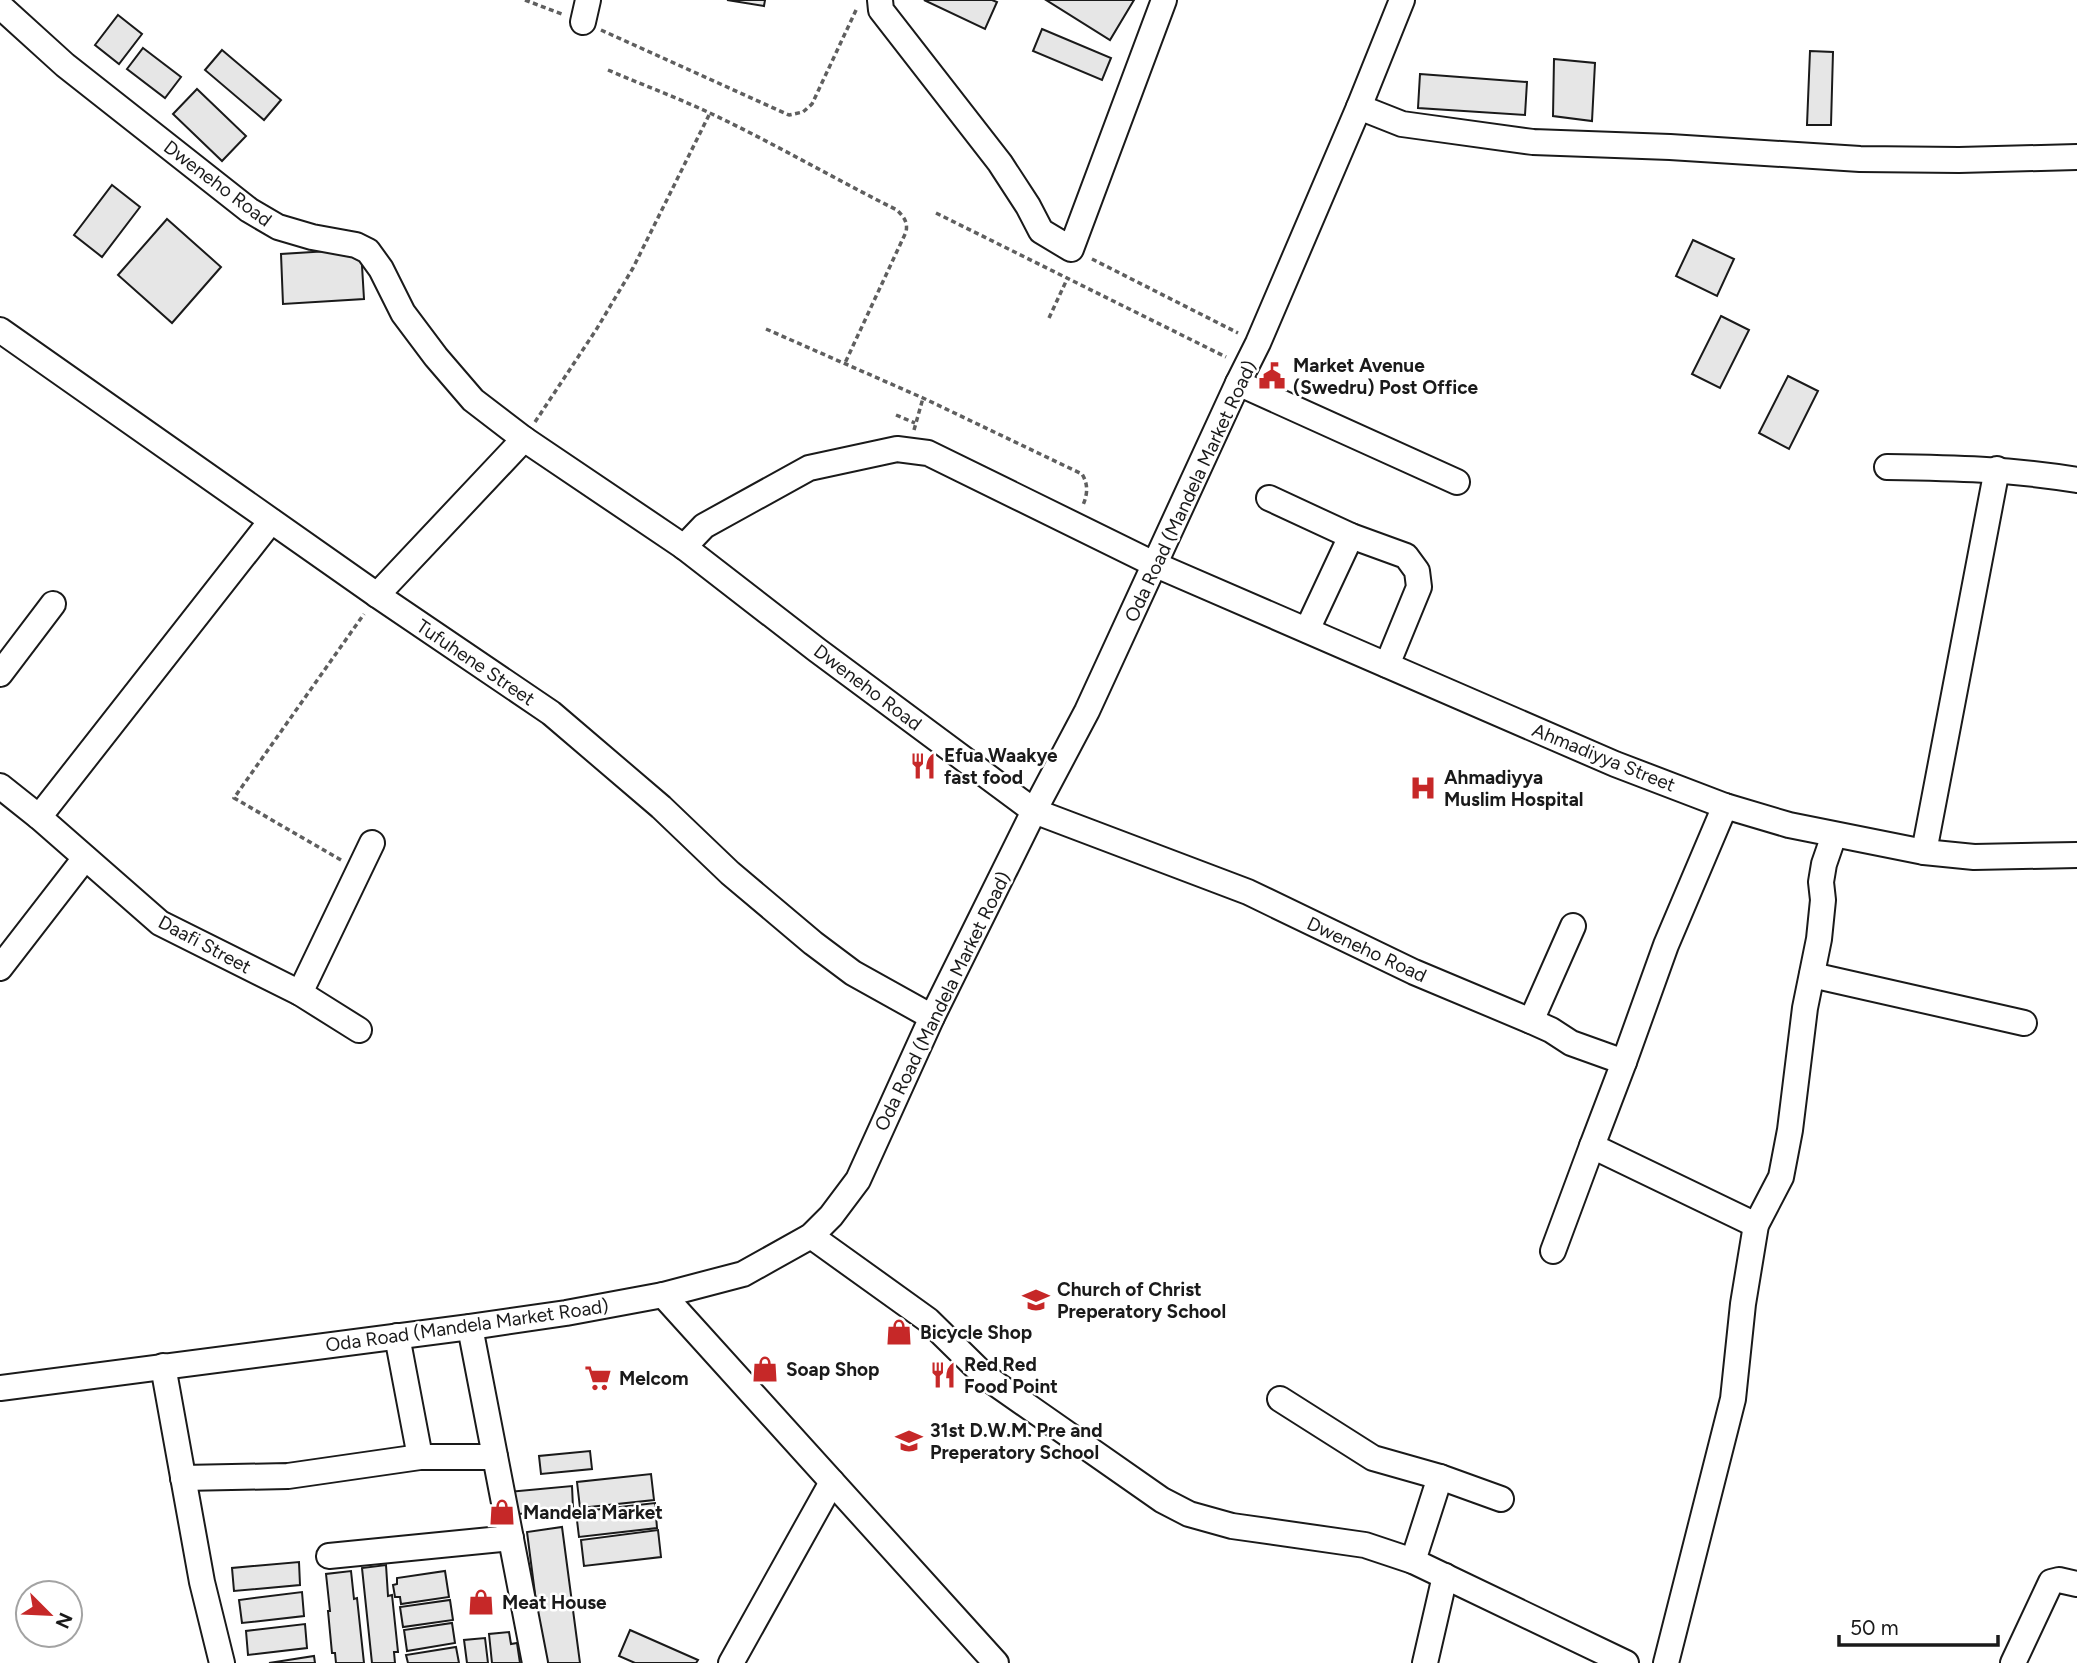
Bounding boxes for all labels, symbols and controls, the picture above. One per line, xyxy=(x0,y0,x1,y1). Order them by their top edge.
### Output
street label: Dweneho Road xyxy=(159,135,276,231)
place label: Market Avenue (Swedru) Post Office xyxy=(1293,354,1479,399)
street label: Oda Road (Mandela Market Road) xyxy=(1120,357,1261,626)
public building icon: Market Avenue (Swedru) Post Office xyxy=(1257,361,1287,391)
street label: Tufuhene Street xyxy=(412,614,539,710)
street label: Dweneho Road xyxy=(809,639,926,735)
street label: Ahmadiyya Street xyxy=(1529,718,1679,797)
place label: Efua Waakye fast food xyxy=(944,744,1058,789)
restaurant icon: Efua Waakye fast food xyxy=(908,751,938,781)
place label: Ahmadiyya Muslim Hospital xyxy=(1444,766,1583,811)
hospital icon: Ahmadiyya Muslim Hospital xyxy=(1408,773,1438,803)
street label: Oda Road (Mandela Market Road) xyxy=(869,868,1015,1135)
street label: Daafi Street xyxy=(154,910,255,978)
street label: Dweneho Road xyxy=(1303,912,1430,987)
place label: Church of Christ Preperatory School xyxy=(1057,1278,1226,1323)
school or university icon: Church of Christ Preperatory School xyxy=(1021,1285,1051,1315)
street label: Oda Road (Mandela Market Road) xyxy=(324,1294,610,1357)
shop icon: Bicycle Shop xyxy=(884,1317,914,1347)
place label: Bicycle Shop xyxy=(920,1321,1032,1344)
place label: Red Red Food Point xyxy=(964,1353,1058,1398)
shop icon: Soap Shop xyxy=(750,1354,780,1384)
place label: Soap Shop xyxy=(786,1358,879,1381)
restaurant icon: Red Red Food Point xyxy=(928,1360,958,1390)
supermarket icon: Melcom xyxy=(583,1363,613,1393)
place label: Melcom xyxy=(619,1367,688,1390)
place label: 31st D.W.M. Pre and Preperatory School xyxy=(930,1419,1102,1464)
school or university icon: 31st D.W.M. Pre and Preperatory School xyxy=(894,1426,924,1456)
shop icon: Mandela Market xyxy=(487,1497,517,1527)
place label: Mandela Market xyxy=(523,1501,663,1524)
north arrow xyxy=(14,1579,84,1649)
shop icon: Meat House xyxy=(466,1587,496,1617)
place label: Meat House xyxy=(502,1591,607,1614)
scale bar xyxy=(1839,1604,1998,1648)
text: N xyxy=(51,1609,78,1632)
text: 50 m xyxy=(1850,1615,1899,1640)

